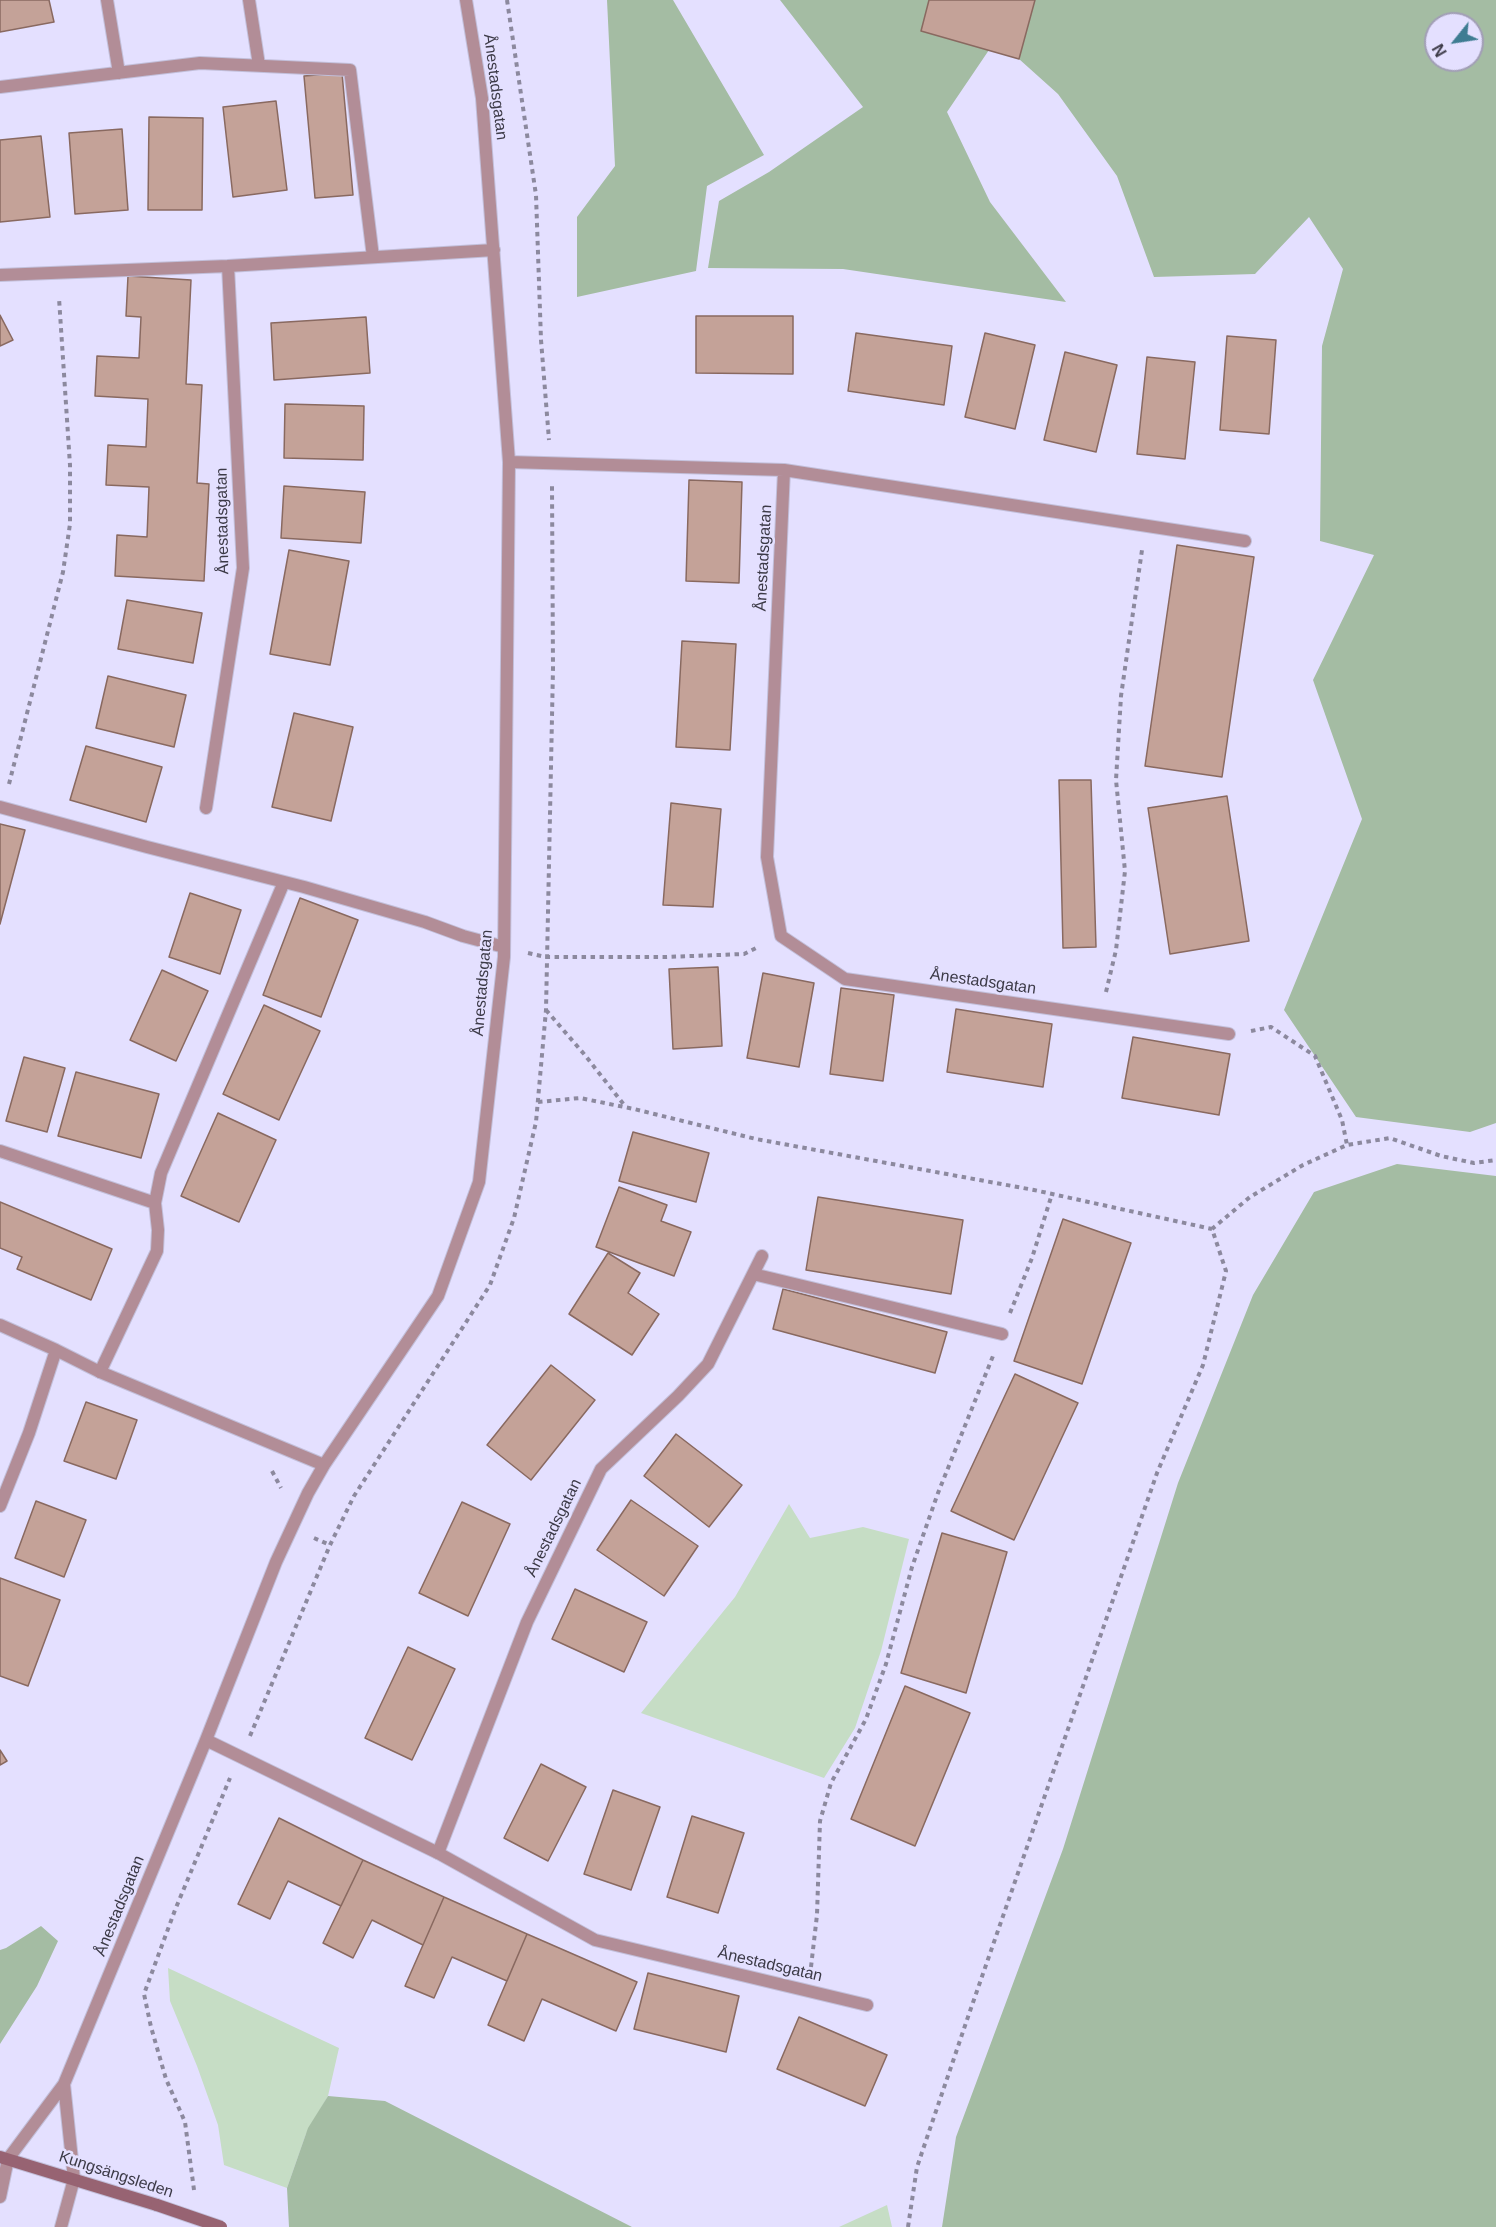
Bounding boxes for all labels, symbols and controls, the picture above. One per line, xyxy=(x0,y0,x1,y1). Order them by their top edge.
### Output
north arrow xyxy=(1424,12,1484,72)
street label: Ånestadsgatan xyxy=(479,33,511,141)
text: N xyxy=(1429,41,1450,60)
street label: Ånestadsgatan xyxy=(212,467,234,575)
street label: Ånestadsgatan xyxy=(752,504,776,612)
street label: Ånestadsgatan xyxy=(469,929,497,1037)
street label: Ånestadsgatan xyxy=(929,965,1037,999)
street label: Ånestadsgatan xyxy=(522,1476,586,1580)
street label: Ånestadsgatan xyxy=(91,1853,149,1959)
street label: Ånestadsgatan xyxy=(716,1944,824,1986)
street label: Kungsängsleden xyxy=(56,2147,176,2203)

